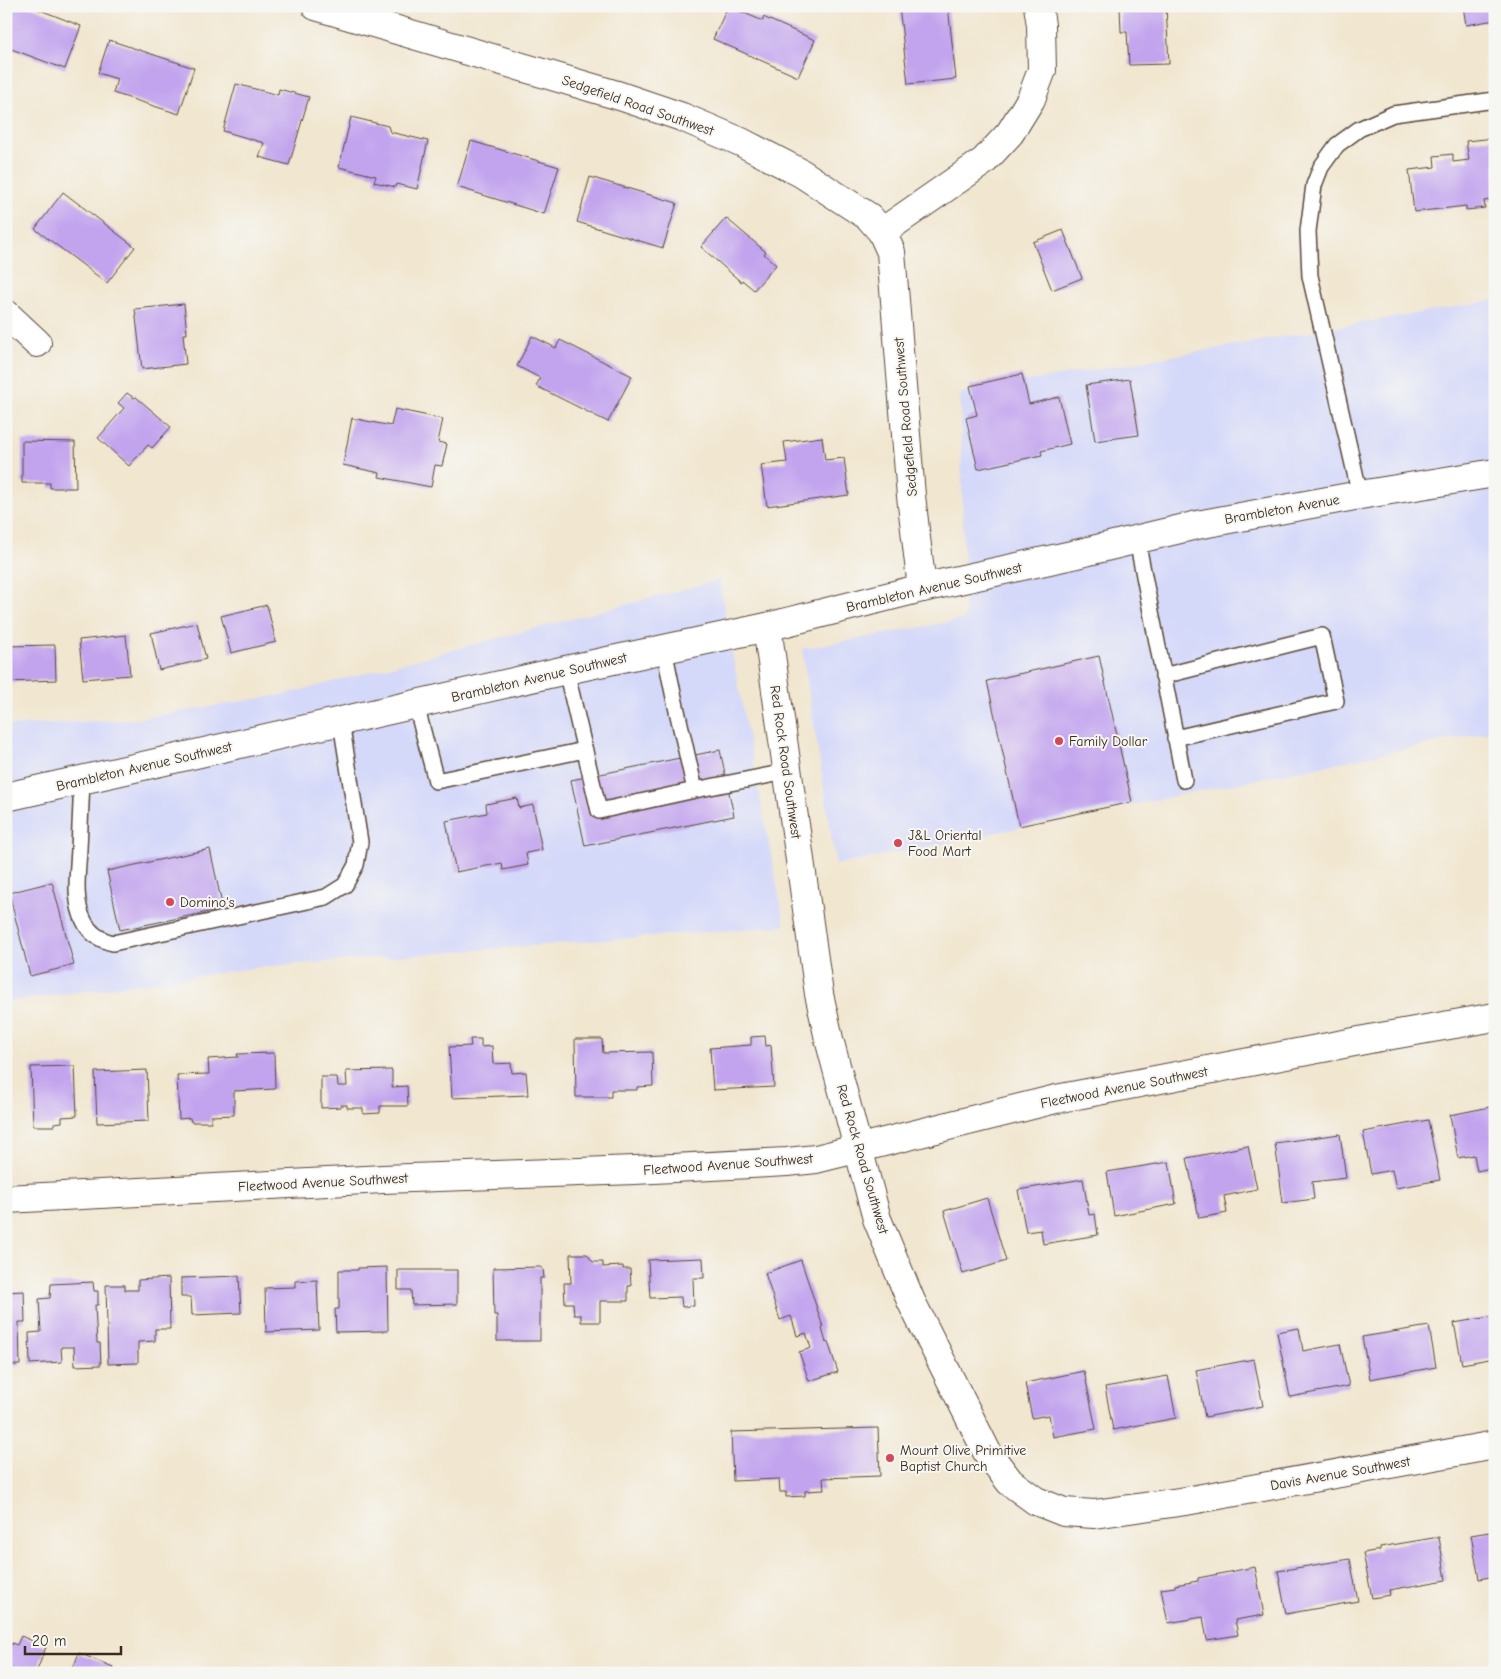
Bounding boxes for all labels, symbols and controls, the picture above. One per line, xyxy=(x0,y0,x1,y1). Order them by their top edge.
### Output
street label: Sedgefield Road Southwest xyxy=(560,71,717,140)
street label: Sedgefield Road Southwest xyxy=(890,336,921,497)
street label: Brambleton Avenue xyxy=(1223,491,1341,528)
street label: Brambleton Avenue Southwest xyxy=(845,559,1025,616)
street label: Brambleton Avenue Southwest xyxy=(450,649,630,706)
street label: Red Rock Road Southwest xyxy=(766,684,805,841)
place label: Family Dollar xyxy=(1069,733,1148,750)
marker: Family Dollar xyxy=(1053,735,1065,747)
street label: Brambleton Avenue Southwest xyxy=(55,738,235,795)
place label: J&L Oriental Food Mart xyxy=(908,827,981,860)
marker: J&L Oriental Food Mart xyxy=(892,837,904,849)
place label: Domino's xyxy=(180,894,235,911)
marker: Domino's xyxy=(164,896,176,908)
street label: Fleetwood Avenue Southwest xyxy=(1039,1063,1210,1112)
street label: Red Rock Road Southwest xyxy=(833,1082,892,1237)
street label: Fleetwood Avenue Southwest xyxy=(643,1150,815,1179)
street label: Fleetwood Avenue Southwest xyxy=(238,1170,409,1195)
place label: Mount Olive Primitive Baptist Church xyxy=(900,1442,1026,1475)
marker: Mount Olive Primitive Baptist Church xyxy=(884,1452,896,1464)
street label: Davis Avenue Southwest xyxy=(1269,1453,1412,1494)
scale bar xyxy=(25,1624,121,1656)
text: 20 m xyxy=(32,1632,66,1650)

